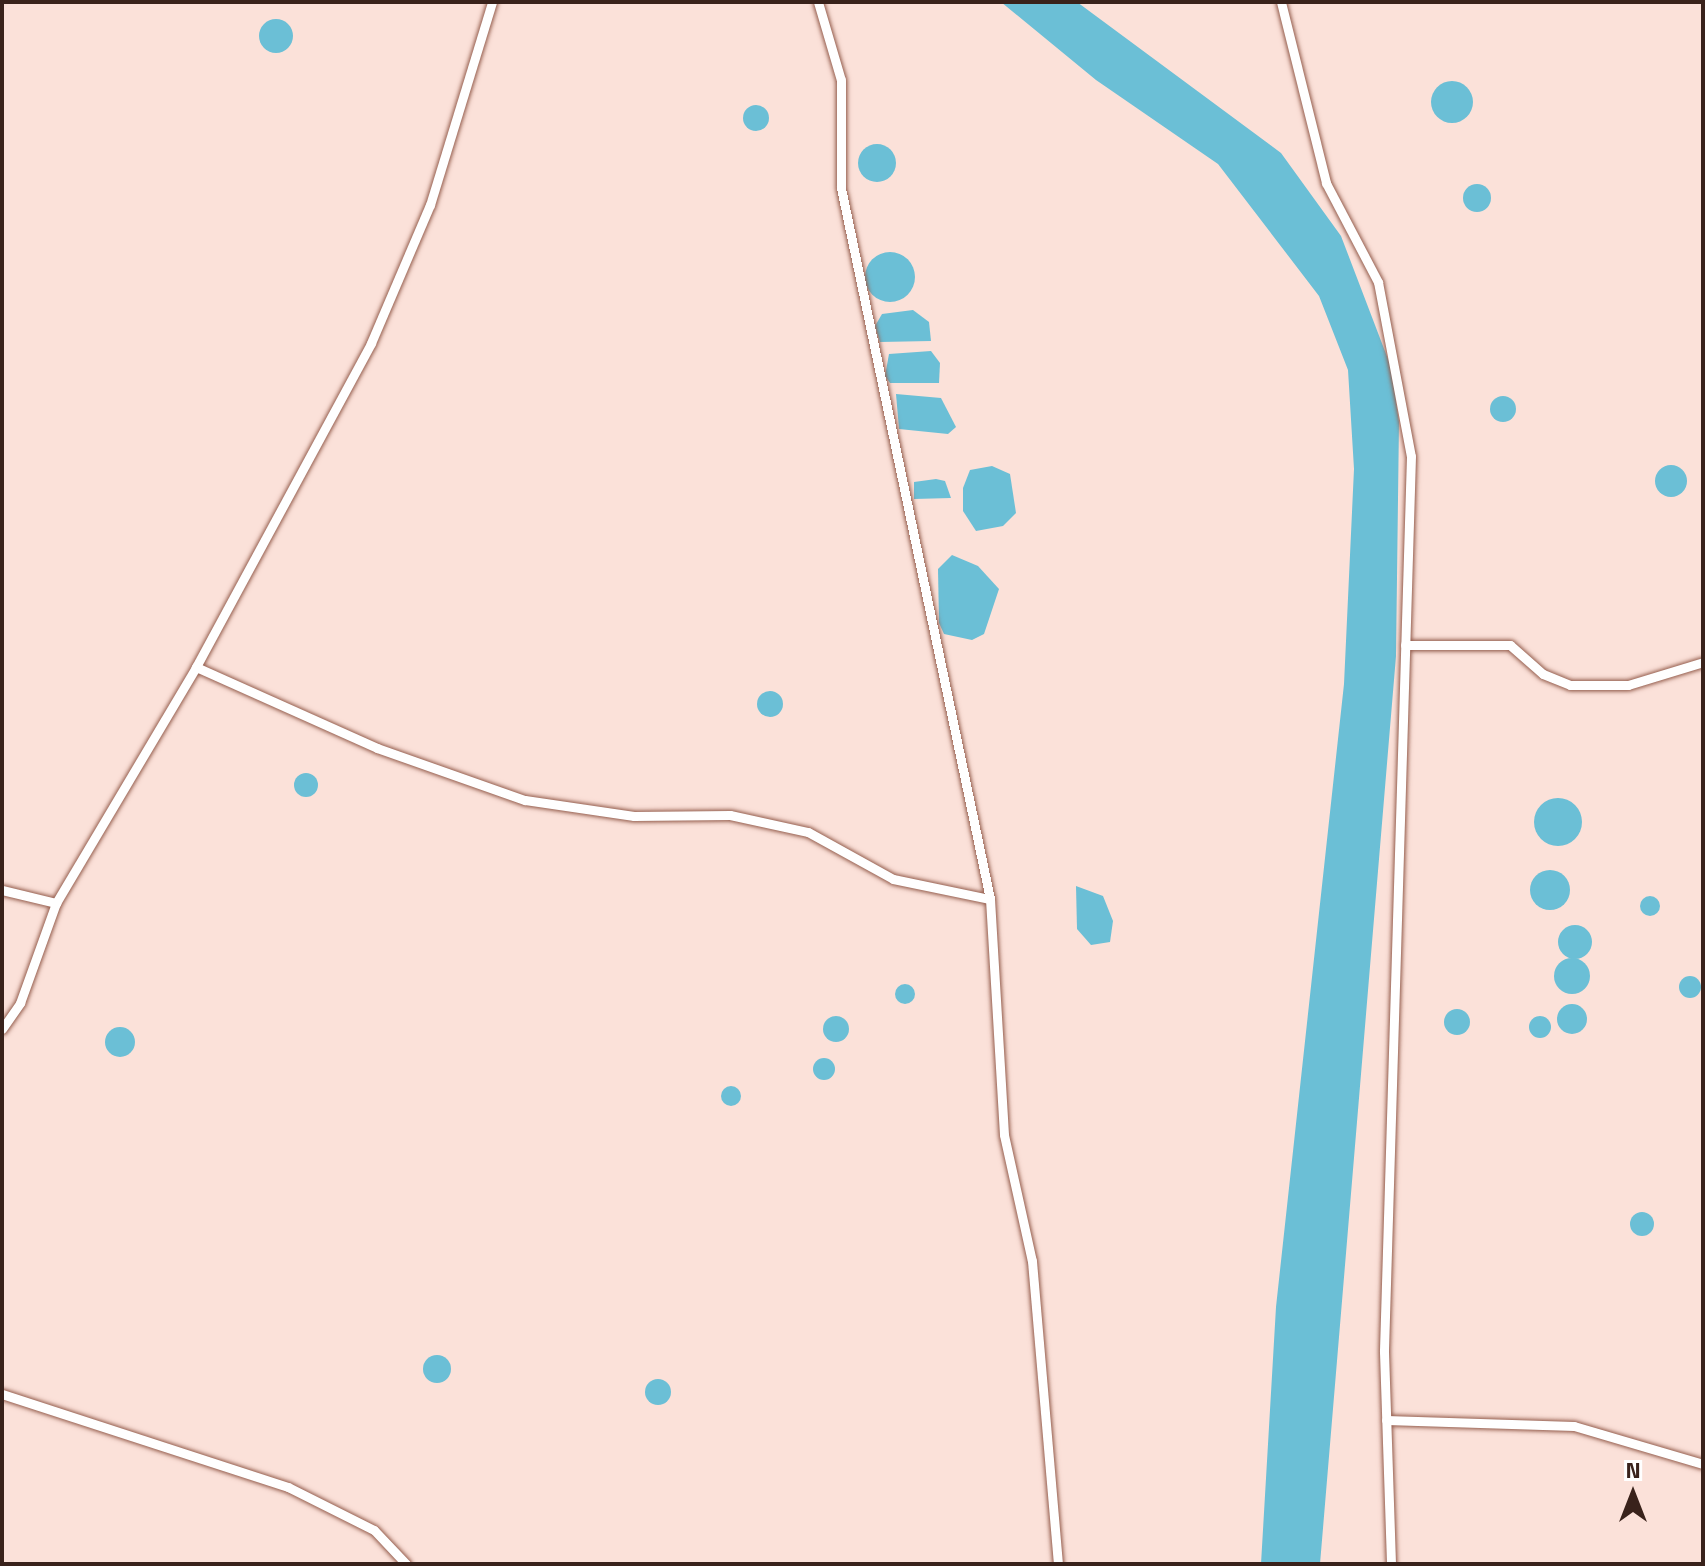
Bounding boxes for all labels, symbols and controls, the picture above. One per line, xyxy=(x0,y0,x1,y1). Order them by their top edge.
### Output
text: N xyxy=(1625,1453,1641,1487)
north arrow xyxy=(1593,1454,1673,1534)

